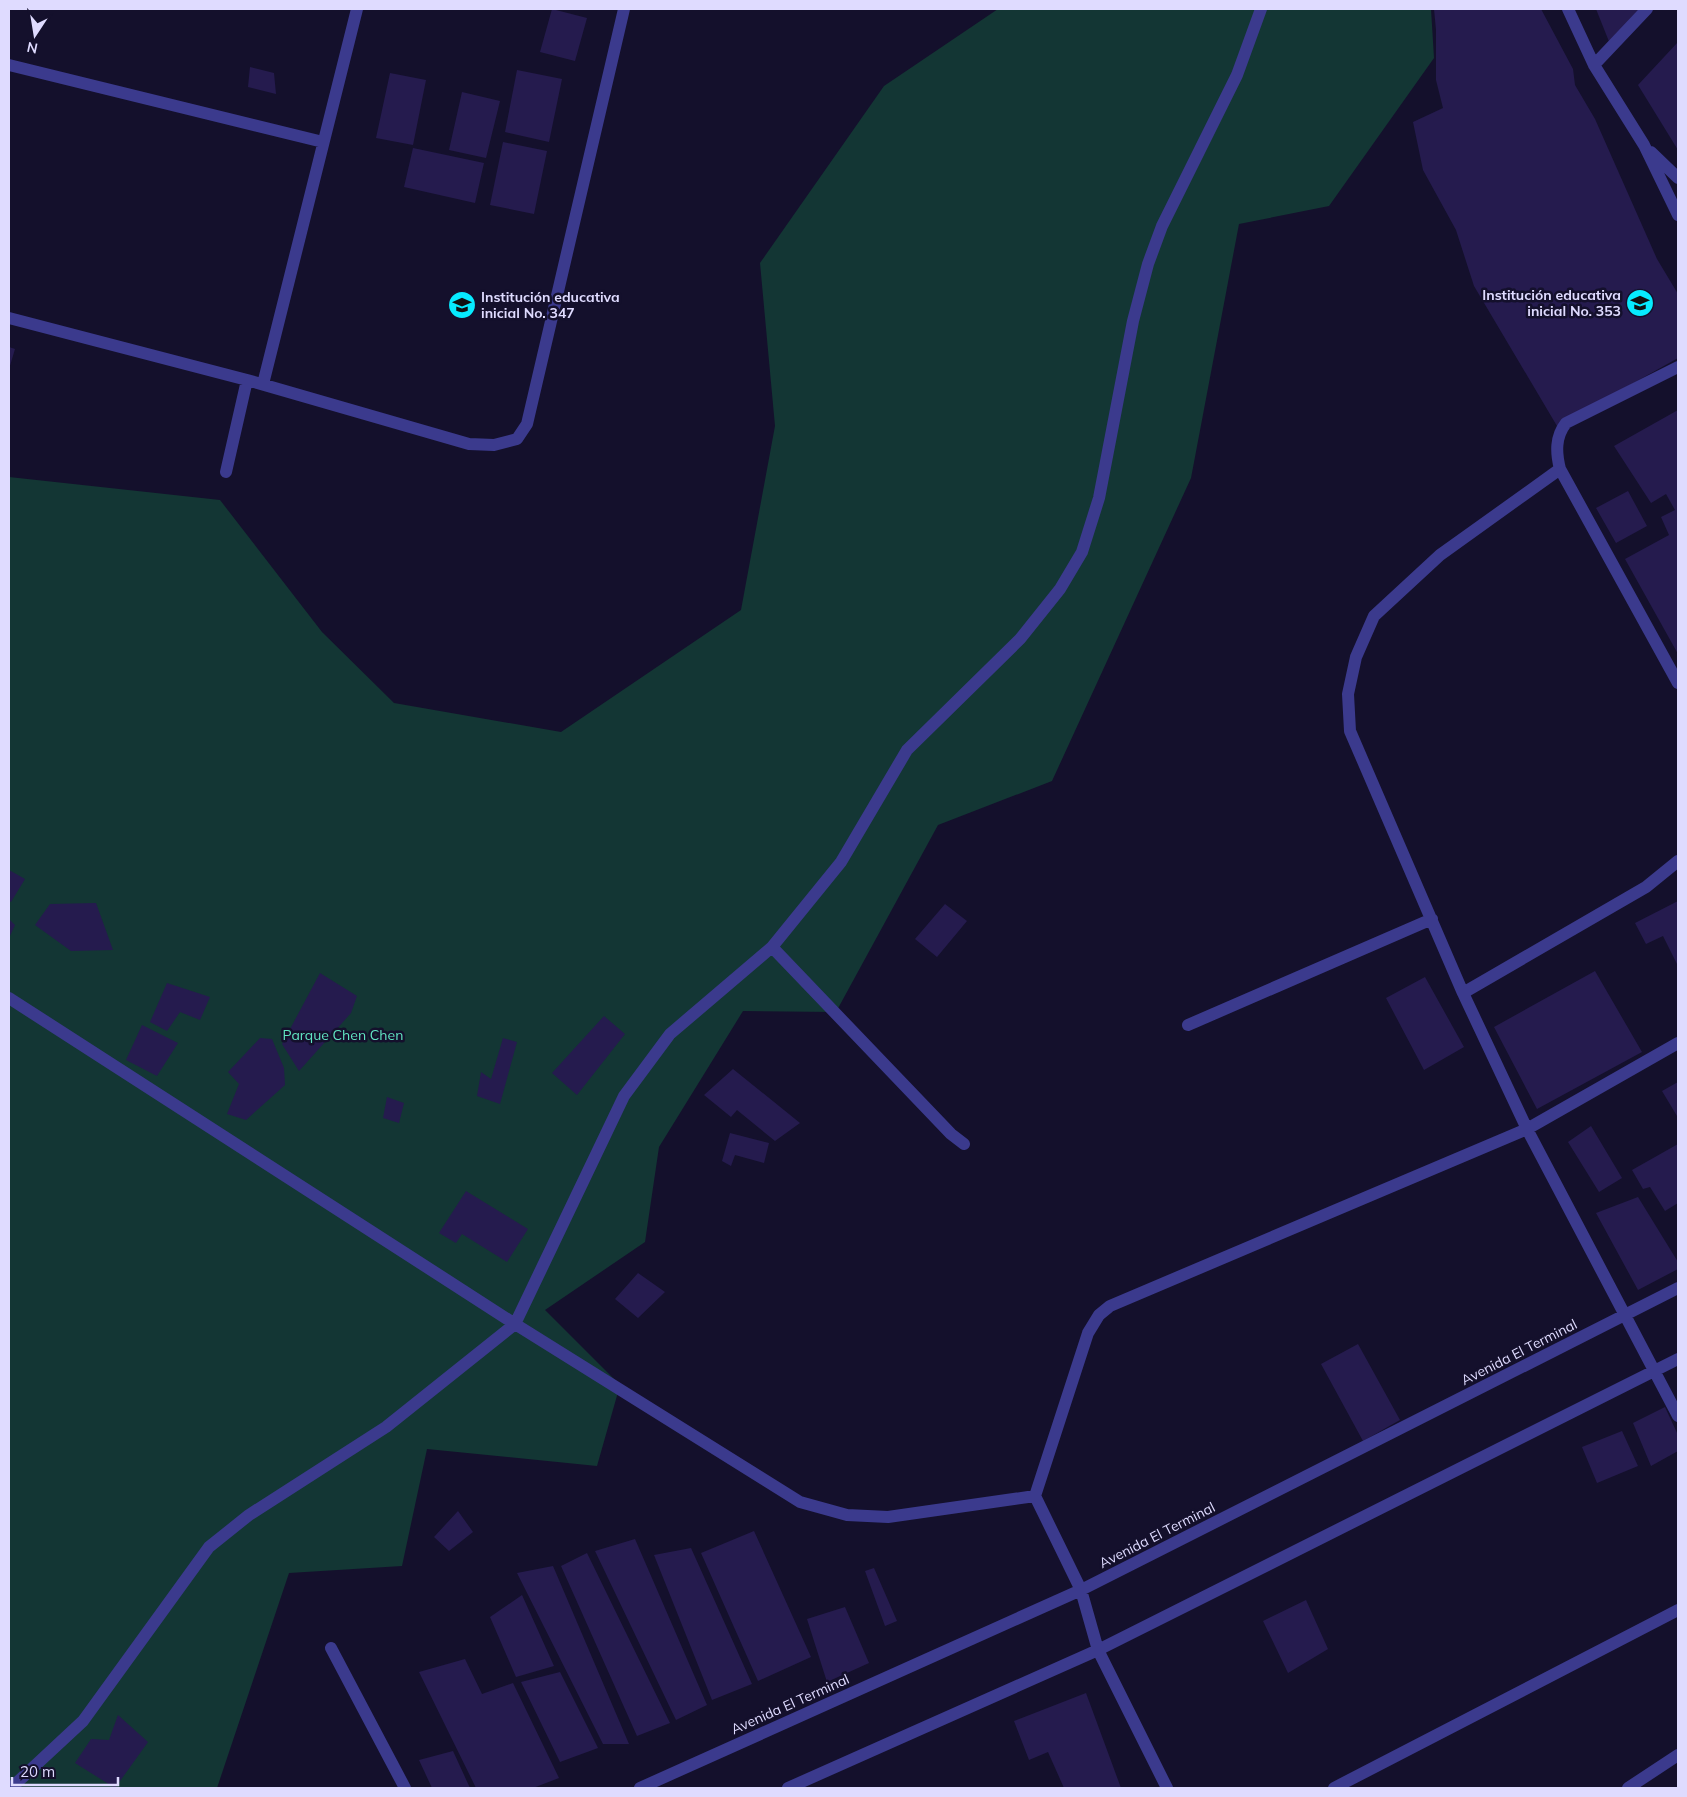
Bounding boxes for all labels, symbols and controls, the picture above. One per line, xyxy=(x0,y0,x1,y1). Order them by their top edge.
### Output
north arrow xyxy=(10,10,60,60)
text: N xyxy=(25,38,39,58)
place label: Institución educativa inicial No. 353 xyxy=(1482,286,1621,320)
place label: Institución educativa inicial No. 347 xyxy=(481,288,620,322)
school or university icon: Institución educativa inicial No. 353 xyxy=(1625,288,1655,318)
school or university icon: Institución educativa inicial No. 347 xyxy=(447,290,477,320)
park label: Parque Chen Chen xyxy=(283,1026,403,1044)
street label: Avenida El Terminal xyxy=(1458,1315,1580,1389)
street label: Avenida El Terminal xyxy=(1096,1498,1218,1572)
street label: Avenida El Terminal xyxy=(728,1670,852,1738)
scale bar xyxy=(12,1754,119,1786)
text: 20 m xyxy=(20,1762,55,1781)

